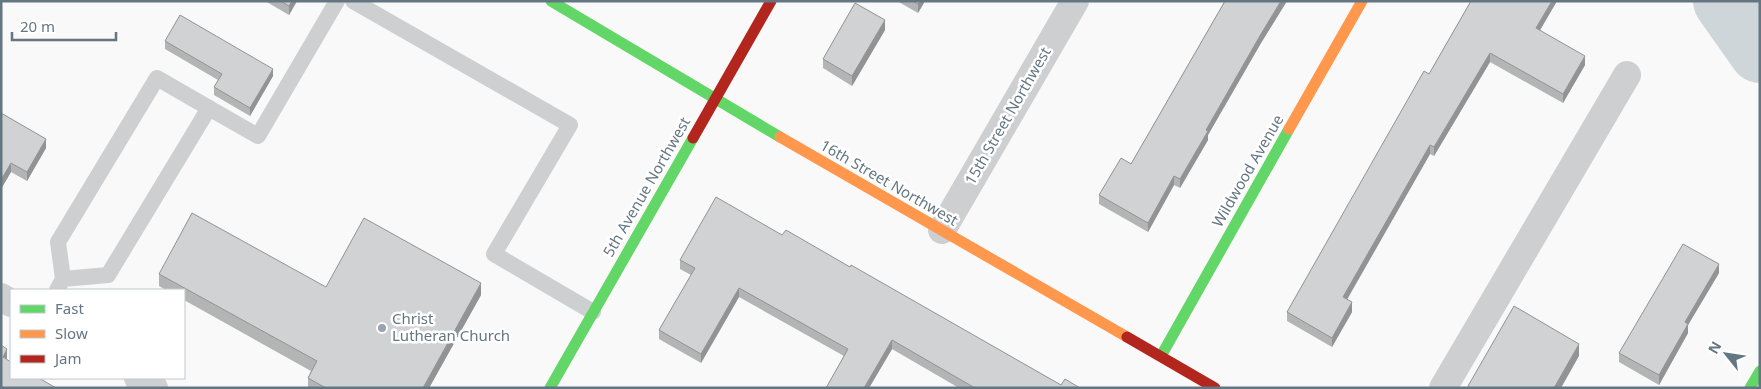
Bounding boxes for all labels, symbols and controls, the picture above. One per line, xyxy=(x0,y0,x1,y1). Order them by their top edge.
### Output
scale bar xyxy=(12,10,116,42)
text: 20 m xyxy=(20,16,55,36)
street label: 15th Street Northwest xyxy=(960,43,1055,188)
street label: Wildwood Avenue xyxy=(1207,111,1287,230)
street label: 5th Avenue Northwest xyxy=(598,113,695,260)
street label: 16th Street Northwest xyxy=(817,135,962,230)
legend xyxy=(10,289,185,379)
text: Fast xyxy=(55,298,84,318)
place label: Christ Lutheran Church xyxy=(392,308,510,345)
marker: Christ Lutheran Church xyxy=(376,322,388,334)
text: Slow xyxy=(55,323,88,343)
north arrow xyxy=(1701,329,1751,379)
text: N xyxy=(1703,338,1725,357)
text: Jam xyxy=(53,348,82,368)

